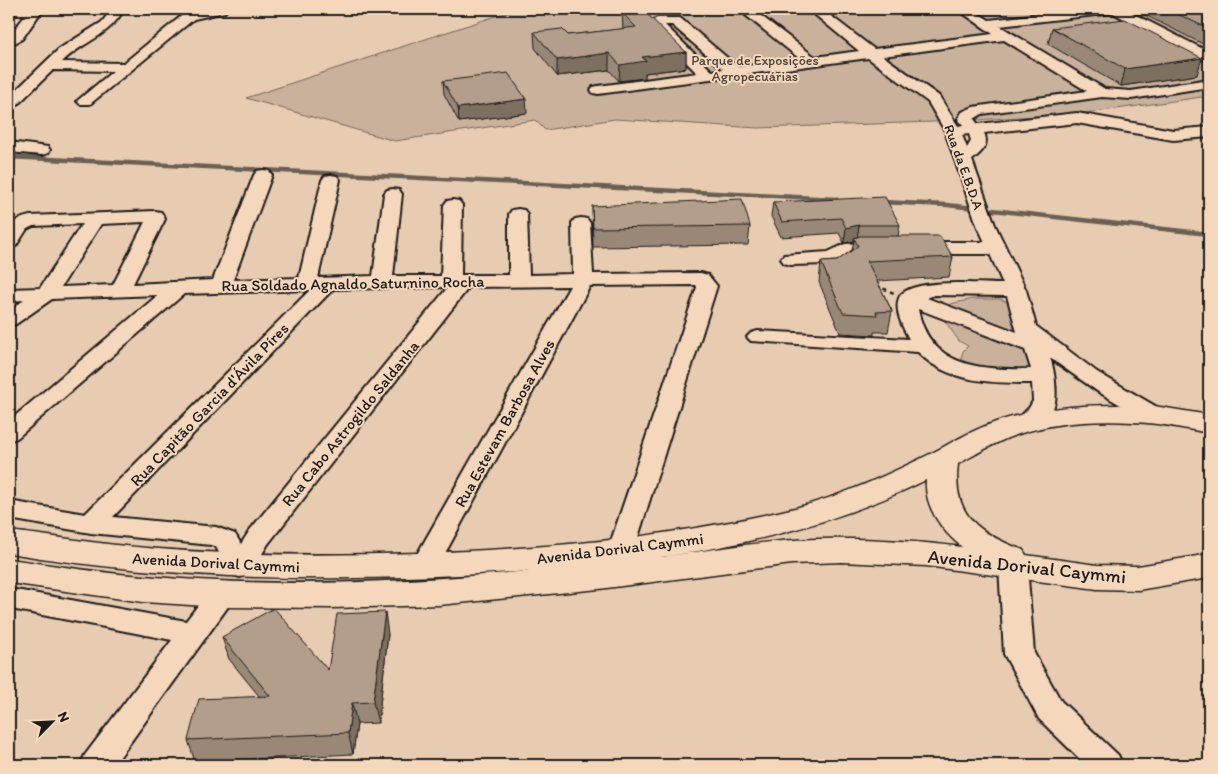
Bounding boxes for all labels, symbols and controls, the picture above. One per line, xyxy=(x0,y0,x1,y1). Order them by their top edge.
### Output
park label: Parque de Exposições Agropecuárias xyxy=(691,52,819,85)
street label: Rua da E.B.D.A xyxy=(940,122,987,212)
street label: Rua Soldado Agnaldo Saturnino Rocha xyxy=(221,272,485,295)
street label: Rua Capitão Garcia d'Ávila Píres xyxy=(126,319,293,490)
street label: Rua Cabo Astrogildo Saldanha xyxy=(278,336,424,510)
street label: Rua Estevam Barbosa Alves xyxy=(450,336,559,511)
street label: Avenida Dorival Caymmi xyxy=(536,529,704,568)
street label: Avenida Dorival Caymmi xyxy=(927,545,1127,588)
street label: Avenida Dorival Caymmi xyxy=(132,549,300,576)
north arrow xyxy=(28,696,78,746)
text: N xyxy=(54,709,73,725)

